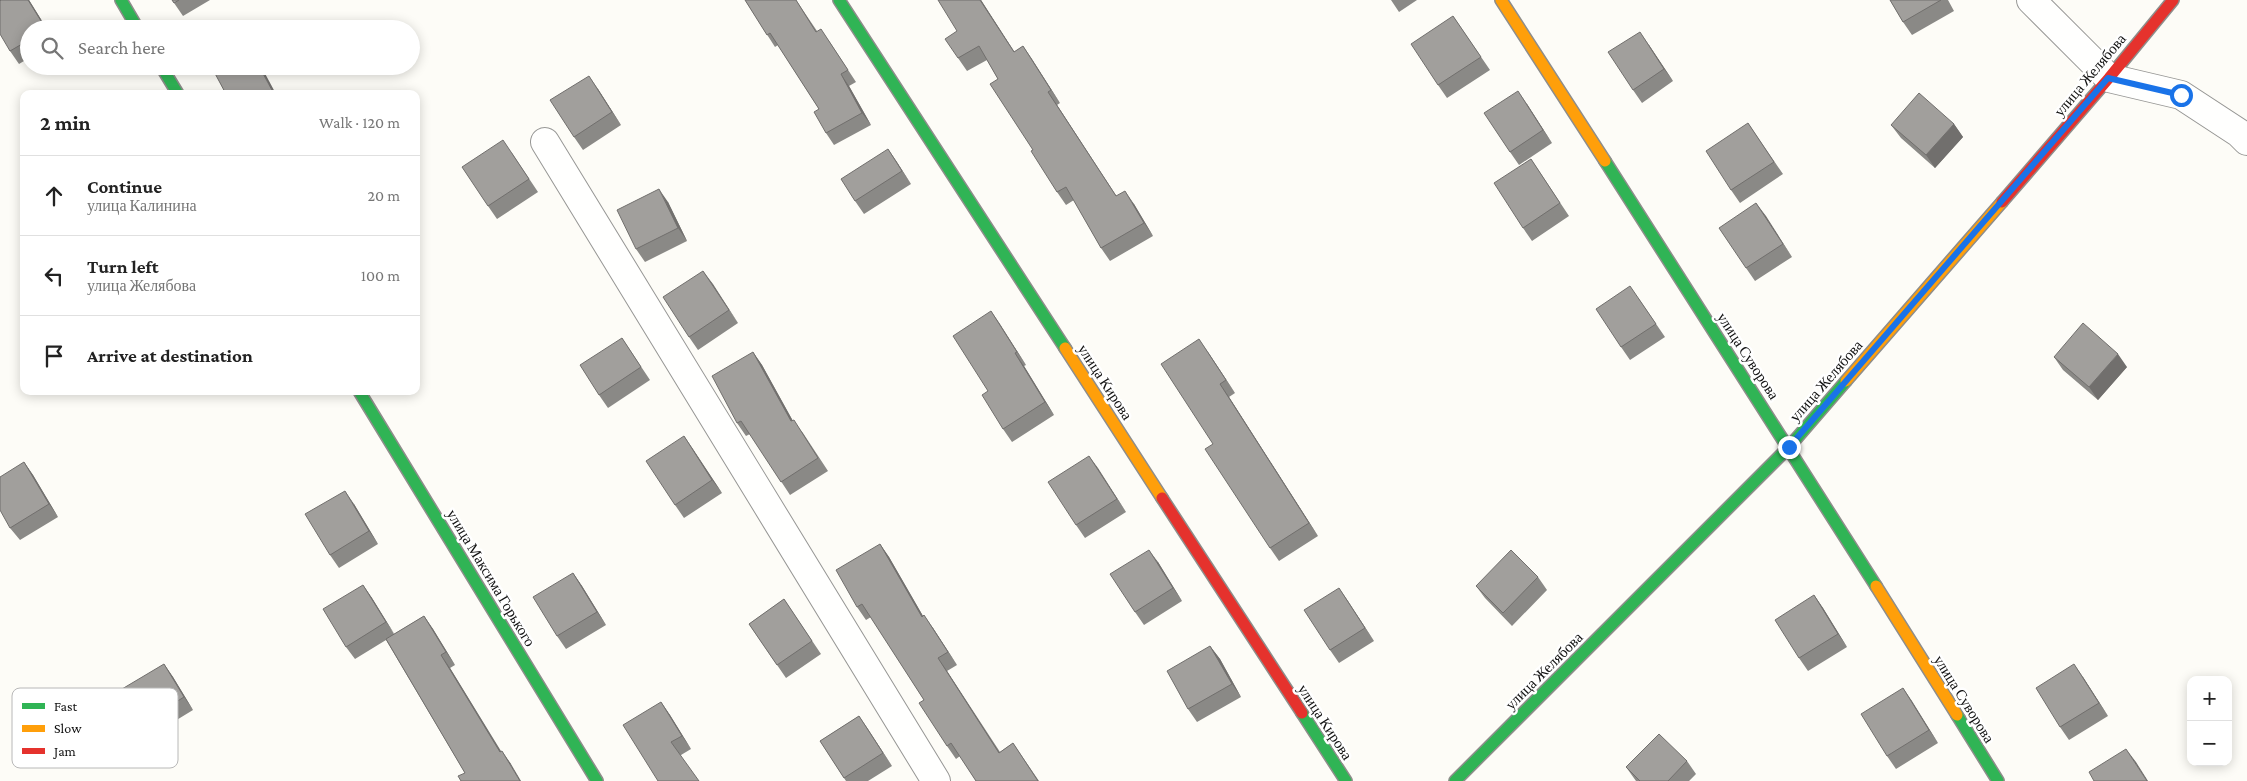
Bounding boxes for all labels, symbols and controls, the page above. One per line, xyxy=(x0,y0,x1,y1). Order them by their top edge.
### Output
search box xyxy=(20,20,420,75)
street label: улица Желябова xyxy=(2051,30,2129,119)
icon: search xyxy=(38,34,66,62)
text: Search here xyxy=(78,37,165,58)
route start xyxy=(2170,84,2193,107)
text: 2 min xyxy=(40,111,91,135)
text: Walk · 120 m xyxy=(319,114,400,131)
text: Continue xyxy=(87,176,162,197)
icon: ahead xyxy=(40,182,68,210)
text: 20 m xyxy=(367,187,400,204)
text: улица Калинина xyxy=(87,197,197,214)
text: Turn left xyxy=(87,256,159,277)
icon: left xyxy=(40,262,68,290)
text: 100 m xyxy=(361,267,400,284)
text: улица Желябова xyxy=(87,277,196,294)
street label: улица Суворова xyxy=(1714,310,1782,403)
street label: улица Желябова xyxy=(1786,337,1866,425)
street label: улица Кирова xyxy=(1075,341,1135,423)
icon: arrive xyxy=(40,342,68,370)
text: Arrive at destination xyxy=(87,345,253,366)
route end xyxy=(1778,436,1801,459)
street label: улица Максима Горького xyxy=(444,507,538,649)
street label: улица Желябова xyxy=(1502,629,1586,713)
street label: улица Суворова xyxy=(1931,652,1997,746)
map controls xyxy=(2187,676,2232,766)
button: + xyxy=(2187,676,2232,721)
street label: улица Кирова xyxy=(1295,681,1355,763)
legend xyxy=(12,688,178,768)
text: Fast xyxy=(54,698,78,714)
text: Slow xyxy=(54,720,82,736)
button: − xyxy=(2187,721,2232,766)
text: Jam xyxy=(52,743,76,759)

